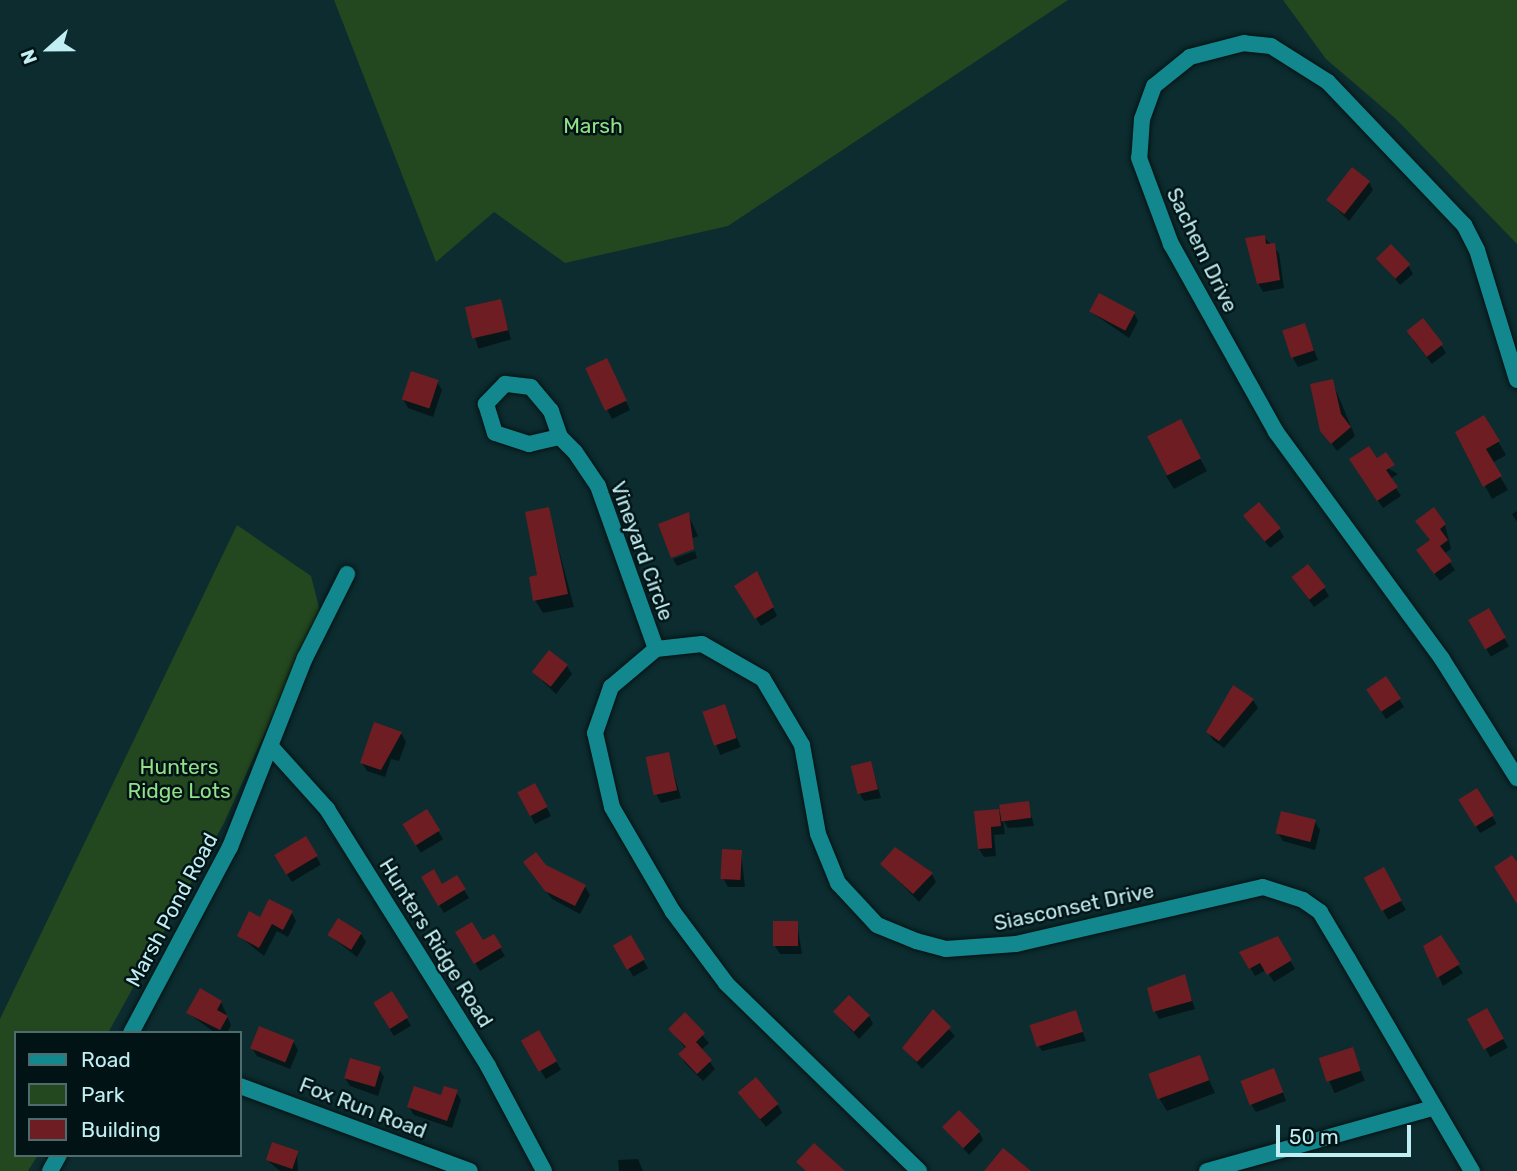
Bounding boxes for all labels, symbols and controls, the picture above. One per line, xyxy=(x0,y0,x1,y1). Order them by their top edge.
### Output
north arrow xyxy=(14,14,84,84)
text: N xyxy=(16,46,42,67)
park label: Marsh xyxy=(563,113,623,139)
street label: Sachem Drive xyxy=(1161,184,1243,316)
street label: Vineyard Circle xyxy=(605,478,679,624)
park label: Hunters Ridge Lots xyxy=(127,754,231,804)
street label: Marsh Pond Road xyxy=(121,829,223,991)
street label: Hunters Ridge Road xyxy=(374,854,498,1032)
street label: Siasconset Drive xyxy=(992,878,1156,936)
legend xyxy=(14,1031,242,1157)
text: Road xyxy=(81,1047,131,1072)
street label: Fox Run Road xyxy=(296,1072,430,1144)
text: Park xyxy=(81,1082,125,1107)
scale bar xyxy=(1279,1112,1414,1156)
text: Building xyxy=(81,1117,161,1142)
text: 50 m xyxy=(1289,1124,1339,1149)

